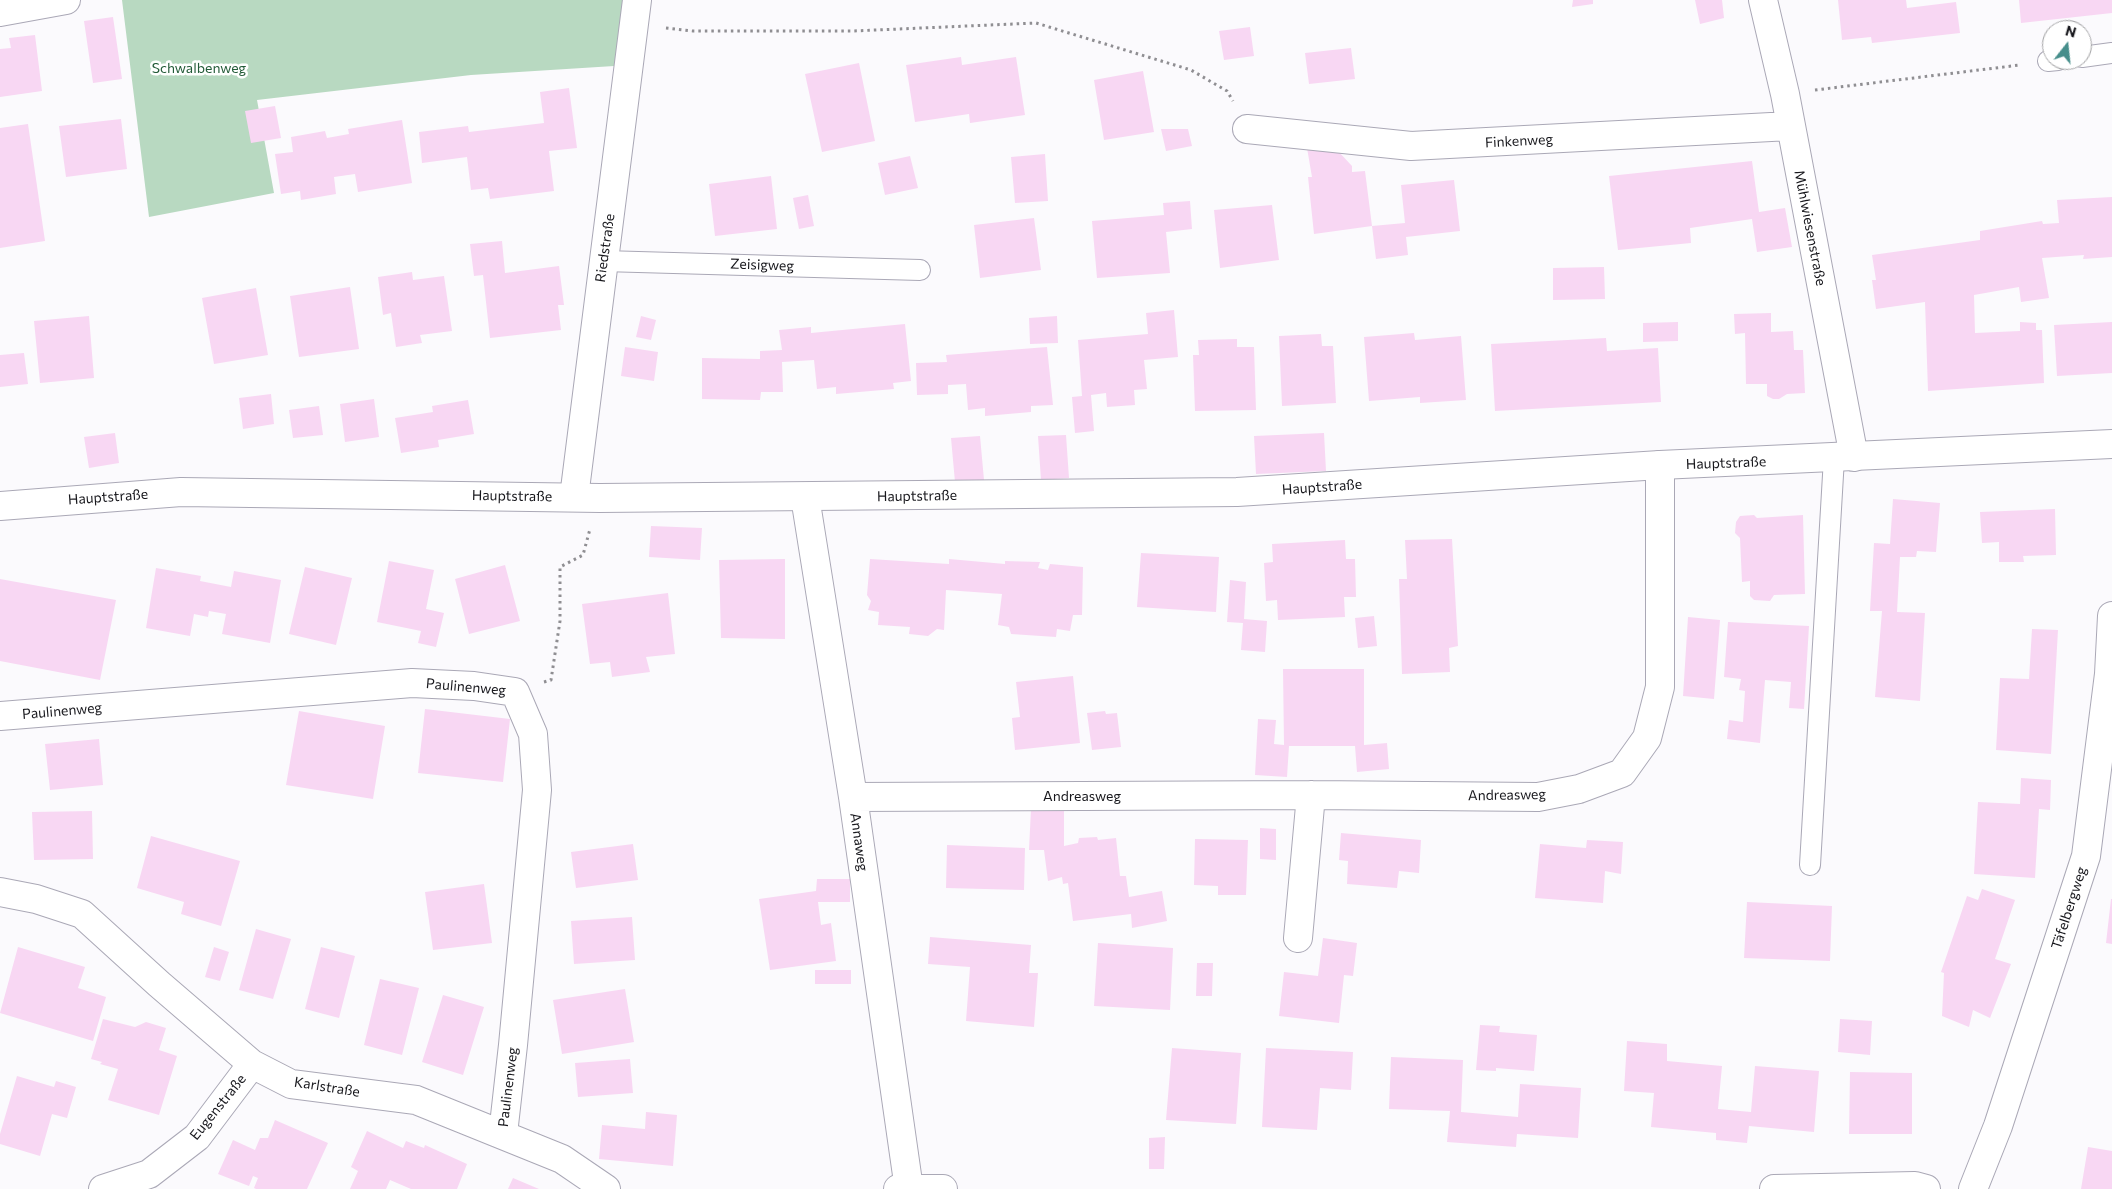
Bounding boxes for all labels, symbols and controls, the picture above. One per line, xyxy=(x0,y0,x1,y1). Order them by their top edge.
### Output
north arrow xyxy=(2042,20,2092,70)
text: N xyxy=(2064,21,2078,41)
park label: Schwalbenweg xyxy=(152,60,246,76)
street label: Finkenweg xyxy=(1485,131,1553,151)
street label: Mühlwiesenstraße xyxy=(1791,169,1829,287)
street label: Riedstraße xyxy=(592,213,618,283)
street label: Zeisigweg xyxy=(730,255,794,275)
street label: Hauptstraße xyxy=(1686,453,1766,473)
street label: Hauptstraße xyxy=(1281,476,1363,498)
street label: Hauptstraße xyxy=(67,486,149,508)
street label: Hauptstraße xyxy=(472,487,552,505)
street label: Hauptstraße xyxy=(877,487,957,505)
street label: Paulinenweg xyxy=(425,675,507,699)
street label: Paulinenweg xyxy=(21,699,103,723)
street label: Andreasweg xyxy=(1468,786,1546,804)
street label: Andreasweg xyxy=(1043,788,1121,804)
street label: Annaweg xyxy=(847,812,871,872)
street label: Täfelbergweg xyxy=(2048,865,2090,951)
street label: Paulinenweg xyxy=(495,1046,521,1128)
street label: Eugenstraße xyxy=(186,1071,250,1143)
street label: Karlstraße xyxy=(293,1073,361,1101)

